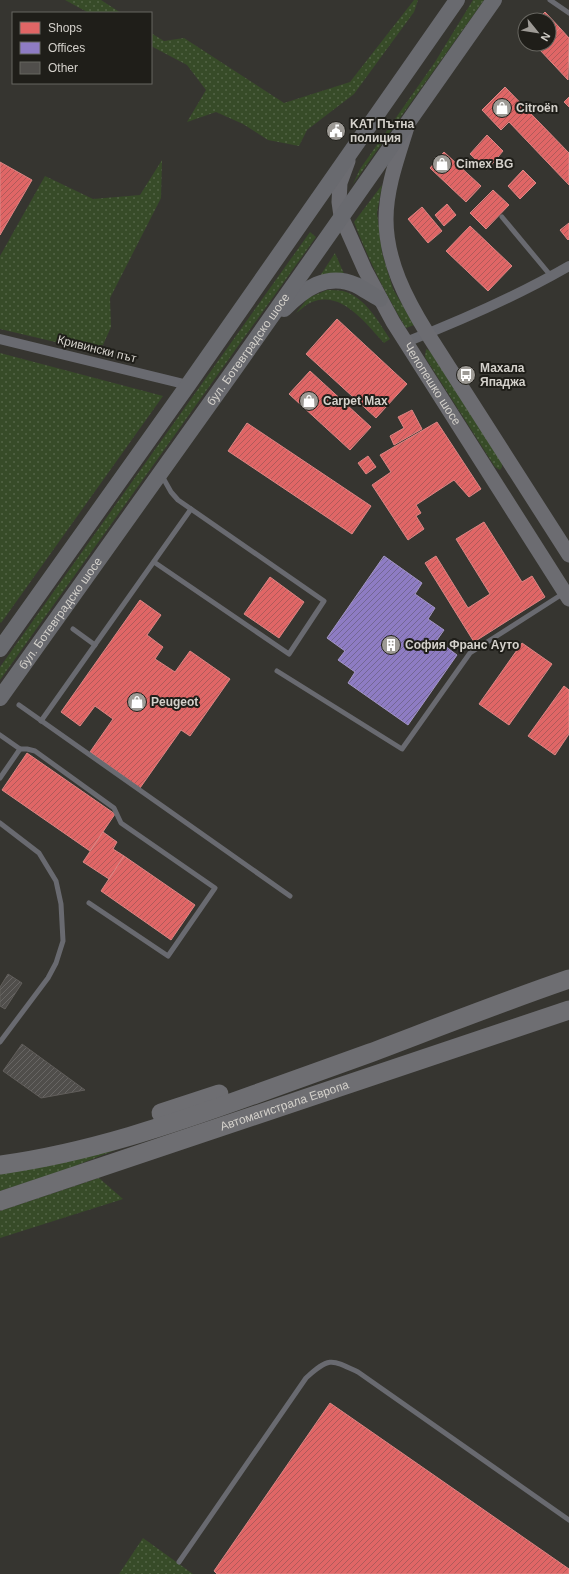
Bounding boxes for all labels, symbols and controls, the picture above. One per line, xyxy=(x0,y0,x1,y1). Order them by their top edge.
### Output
legend xyxy=(12,12,152,84)
north arrow xyxy=(517,12,557,52)
text: Shops xyxy=(48,21,82,35)
text: N xyxy=(538,31,553,43)
text: Offices xyxy=(48,41,85,55)
text: Other xyxy=(48,61,78,75)
shop icon: Citroën xyxy=(491,97,513,119)
place label: Citroën xyxy=(516,101,558,115)
place label: KAT Пътна полиция xyxy=(350,117,415,145)
public building icon: KAT Пътна полиция xyxy=(325,120,347,142)
shop icon: Cimex BG xyxy=(431,153,453,175)
place label: Cimex BG xyxy=(456,157,513,171)
street label: бул. Ботевградско шосе xyxy=(204,290,293,408)
street label: Кривински път xyxy=(56,332,138,366)
street label: Челопешко шосе xyxy=(401,340,464,428)
place label: Махала Япаджа xyxy=(480,361,526,389)
bus stop icon: Махала Япаджа xyxy=(455,364,477,386)
shop icon: Carpet Max xyxy=(298,390,320,412)
place label: Carpet Max xyxy=(323,394,388,408)
street label: бул. Ботевградско шосе xyxy=(16,554,105,672)
building icon: София Франс Ауто xyxy=(380,634,402,656)
place label: София Франс Ауто xyxy=(405,638,519,652)
shop icon: Peugeot xyxy=(126,691,148,713)
place label: Peugeot xyxy=(151,695,198,709)
street label: Автомагистрала Европа xyxy=(218,1077,351,1134)

